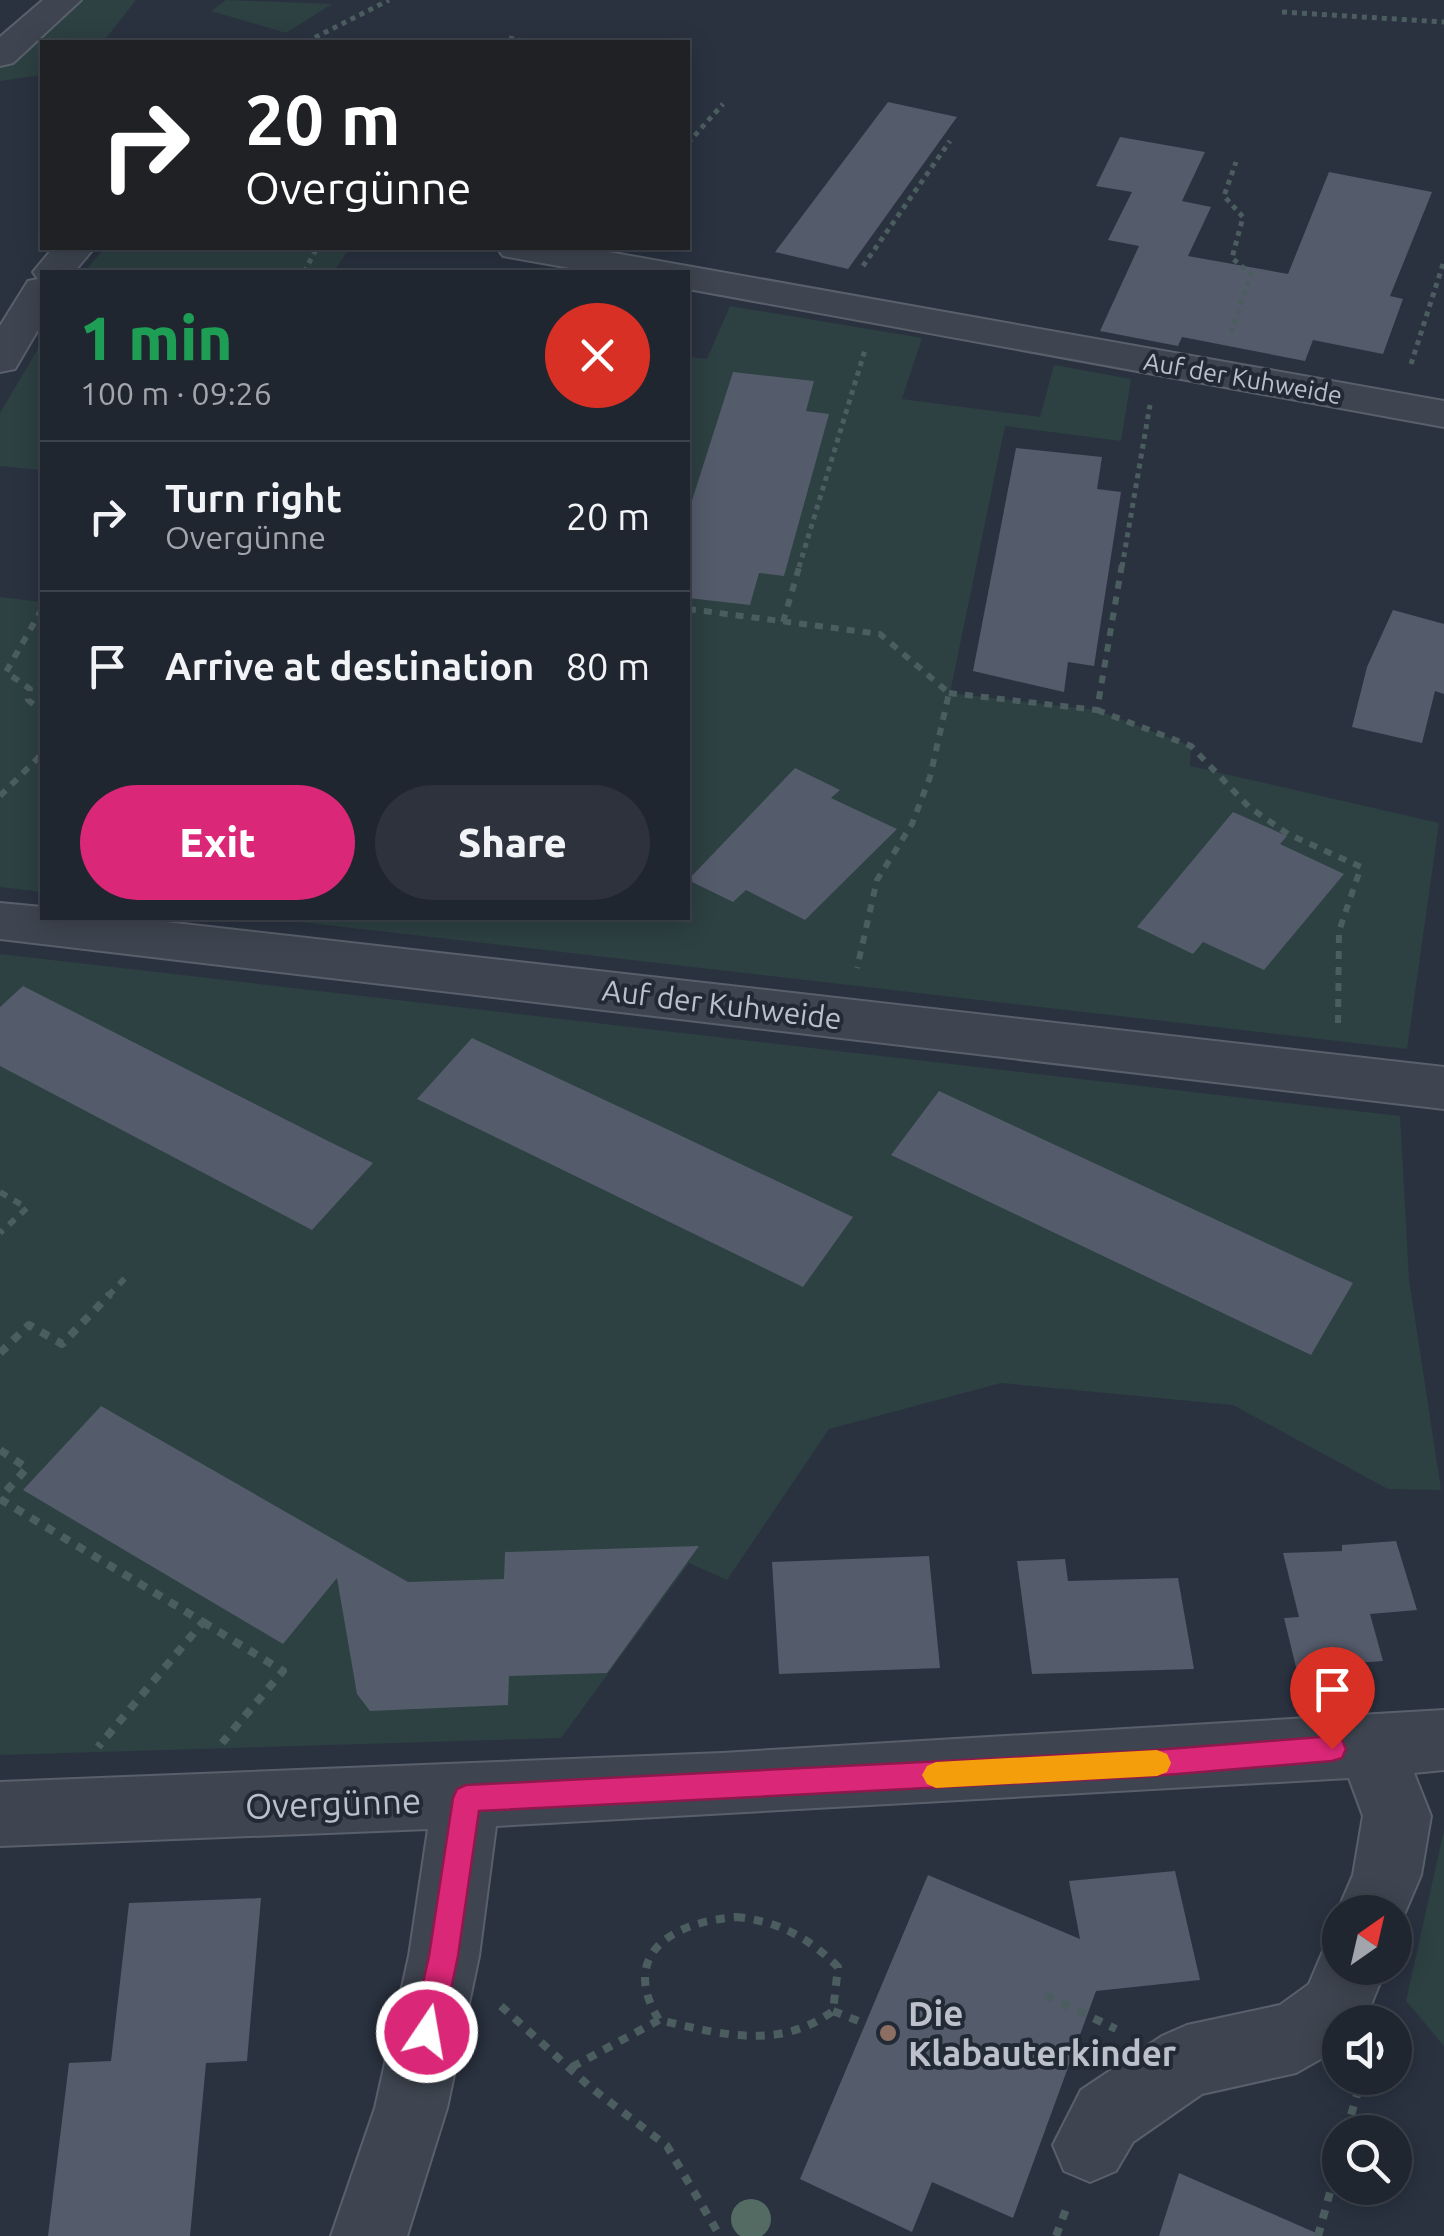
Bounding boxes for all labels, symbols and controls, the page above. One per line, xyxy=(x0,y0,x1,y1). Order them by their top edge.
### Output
icon: right xyxy=(80,80,210,210)
text: 20 m xyxy=(245,80,401,158)
text: Overgünne xyxy=(245,162,471,213)
button: close xyxy=(545,303,650,408)
text: 1 min xyxy=(80,304,233,371)
street label: Auf der Kuhweide xyxy=(1142,347,1344,409)
text: 100 m · 09:26 xyxy=(80,375,272,411)
text: Turn right xyxy=(165,477,342,519)
icon: right xyxy=(80,489,135,544)
text: 20 m xyxy=(566,495,650,537)
text: Overgünne xyxy=(165,519,326,555)
icon: arrive xyxy=(80,639,135,694)
text: Arrive at destination xyxy=(165,645,534,687)
text: 80 m xyxy=(566,645,650,687)
button: Exit xyxy=(80,785,355,900)
button: Share xyxy=(375,785,650,900)
street label: Auf der Kuhweide xyxy=(600,972,844,1036)
pin xyxy=(1290,1647,1375,1750)
icon: arrive xyxy=(1305,1662,1360,1717)
street label: Overgünne xyxy=(244,1780,422,1826)
north arrow xyxy=(1322,1895,1412,1985)
map controls xyxy=(1322,1895,1412,2205)
position arrow xyxy=(375,1980,479,2084)
place label: Die Klabauterkinder xyxy=(908,1993,1177,2073)
button: sound xyxy=(1322,2005,1412,2095)
marker: Die Klabauterkinder xyxy=(877,2022,899,2044)
button: search xyxy=(1322,2115,1412,2205)

